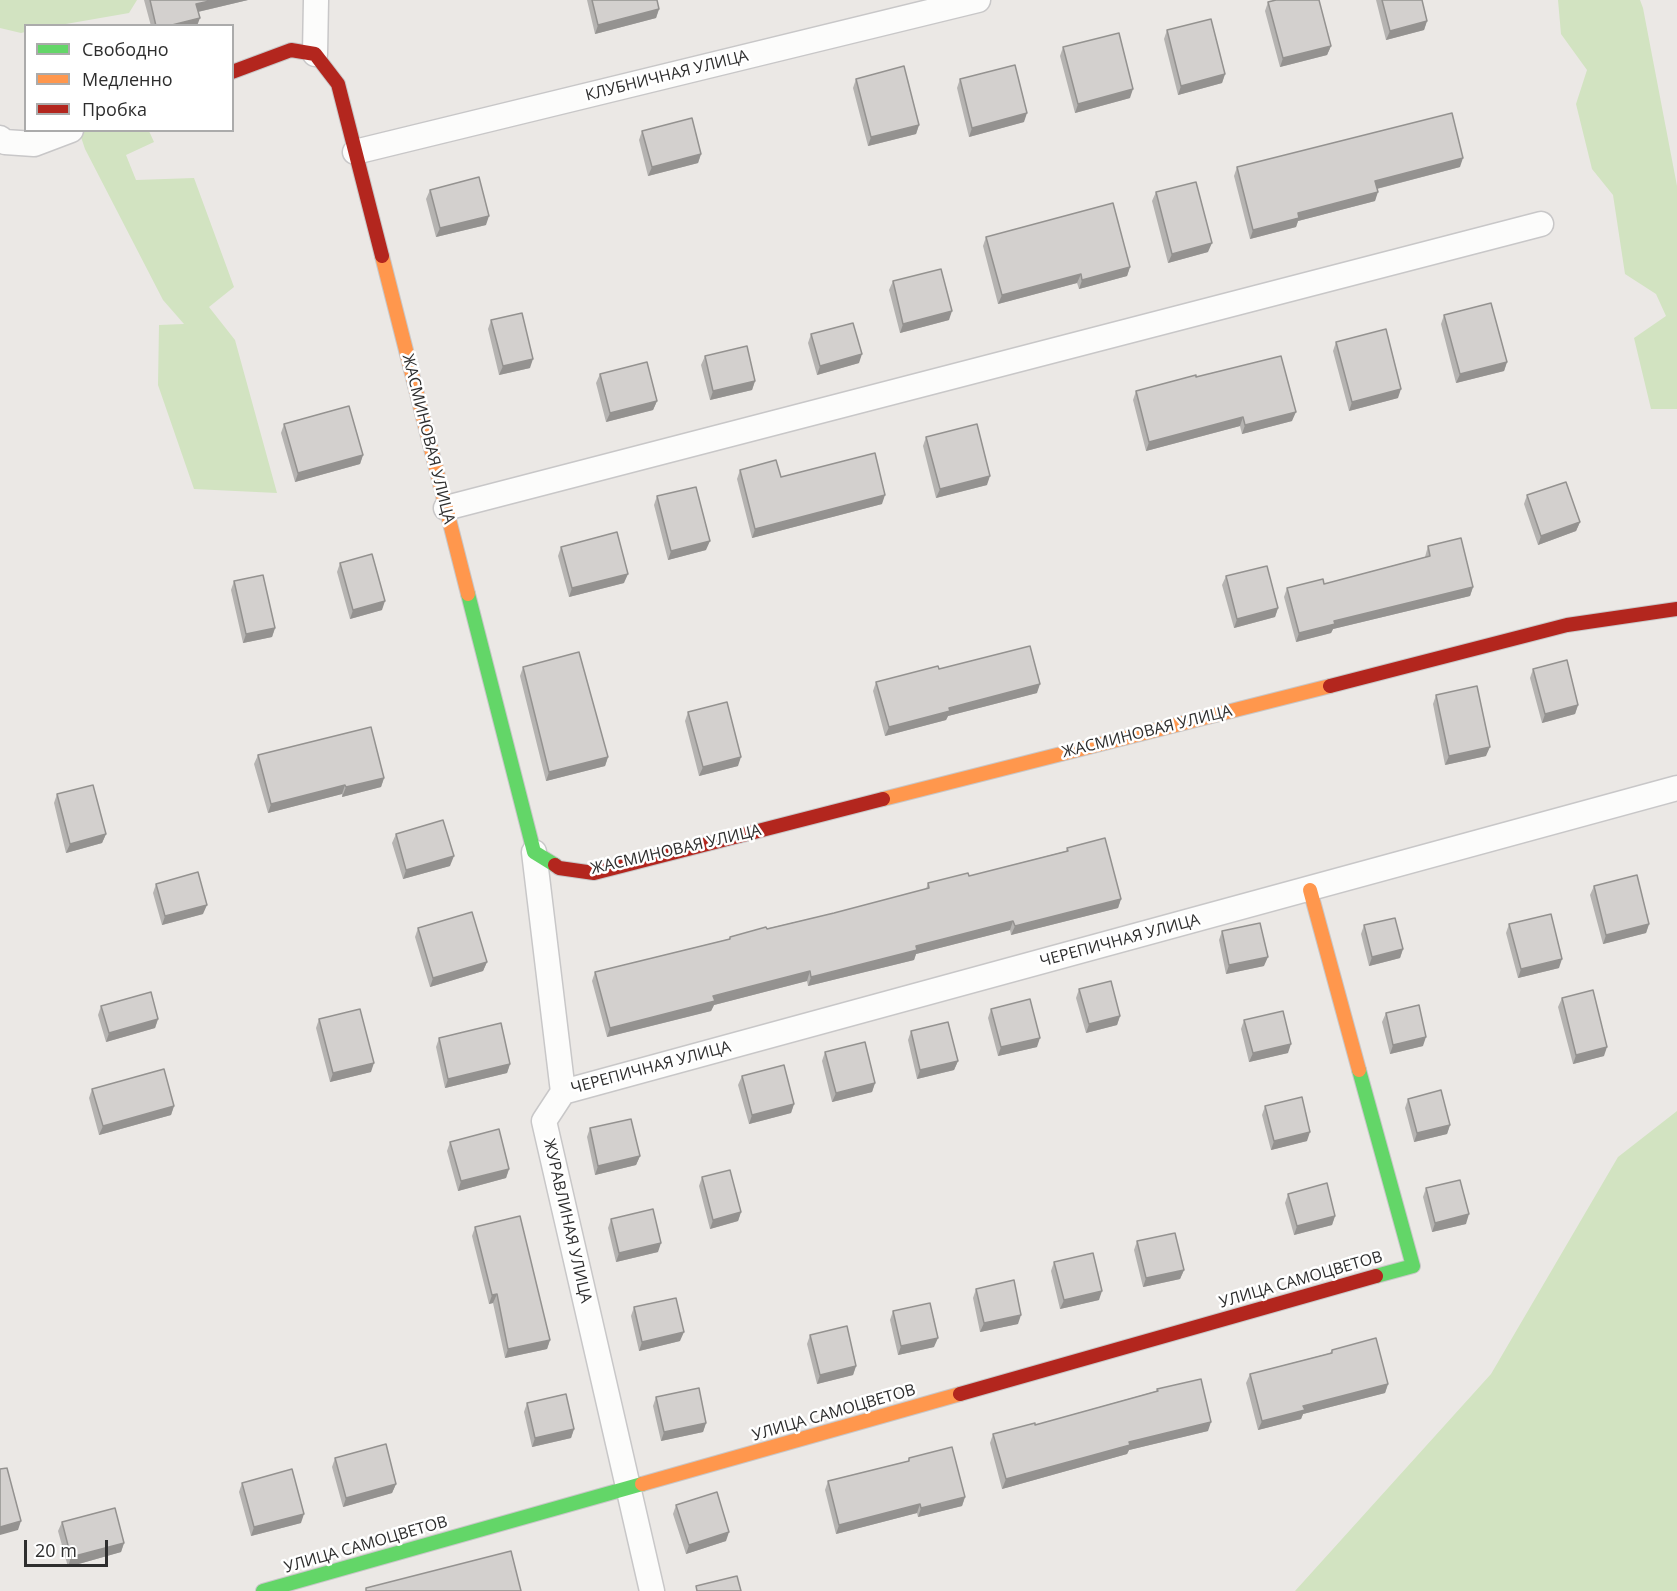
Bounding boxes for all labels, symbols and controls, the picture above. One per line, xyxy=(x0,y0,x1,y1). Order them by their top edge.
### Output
legend xyxy=(24,24,234,132)
text: Свободно xyxy=(82,37,169,61)
street label: КЛУБНИЧНАЯ УЛИЦА xyxy=(584,46,750,106)
text: Медленно xyxy=(82,67,173,91)
text: Пробка xyxy=(82,97,147,121)
street label: ЖАСМИНОВАЯ УЛИЦА xyxy=(398,352,458,526)
street label: ЖАСМИНОВАЯ УЛИЦА xyxy=(1060,702,1234,762)
street label: ЖАСМИНОВАЯ УЛИЦА xyxy=(589,821,763,879)
street label: ЧЕРЕПИЧНАЯ УЛИЦА xyxy=(1038,910,1202,972)
street label: ЧЕРЕПИЧНАЯ УЛИЦА xyxy=(569,1037,733,1099)
street label: ЖУРАВЛИНАЯ УЛИЦА xyxy=(539,1137,595,1305)
street label: УЛИЦА САМОЦВЕТОВ xyxy=(1217,1247,1385,1313)
street label: УЛИЦА САМОЦВЕТОВ xyxy=(750,1380,918,1446)
street label: УЛИЦА САМОЦВЕТОВ xyxy=(282,1512,450,1578)
scale bar xyxy=(27,1528,111,1566)
text: 20 m xyxy=(35,1538,77,1562)

